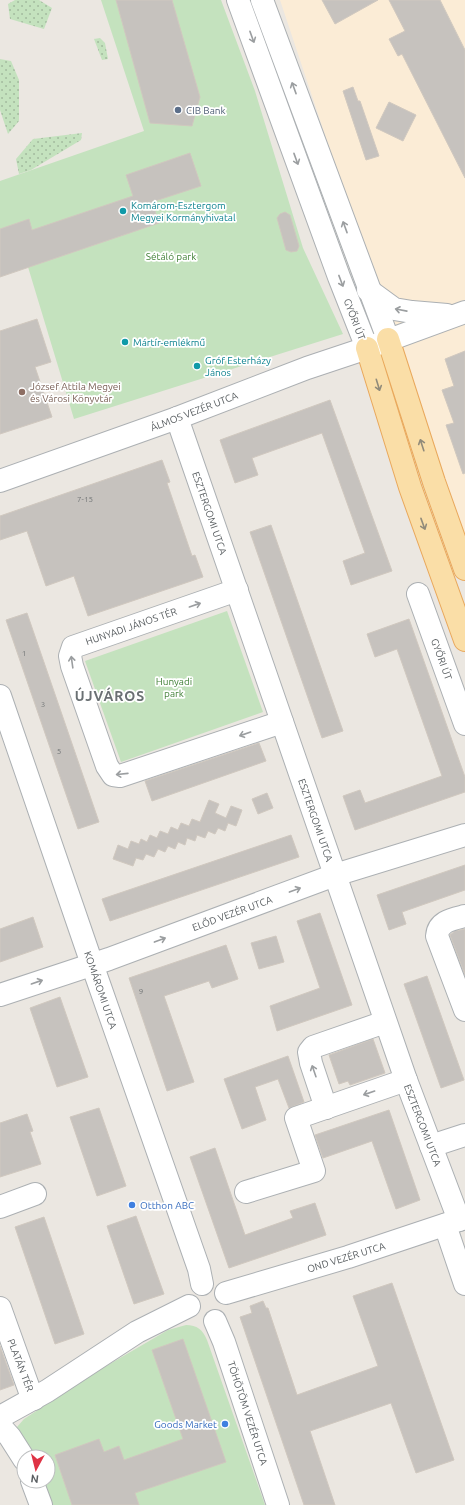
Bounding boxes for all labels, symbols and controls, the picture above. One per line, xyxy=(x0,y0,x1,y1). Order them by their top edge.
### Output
one-way arrow xyxy=(248,30,256,42)
one-way arrow xyxy=(290,82,297,95)
marker: CIB Bank xyxy=(173,105,183,115)
place label: CIB Bank xyxy=(186,105,226,116)
one-way arrow xyxy=(293,152,301,164)
place label: Komárom-Esztergom Megyei Kormányhivatal xyxy=(131,200,236,223)
marker: Komárom-Esztergom Megyei Kormányhivatal xyxy=(118,206,128,216)
one-way arrow xyxy=(341,221,349,233)
park label: Sétáló park xyxy=(146,251,196,262)
one-way arrow xyxy=(337,274,345,286)
street label: GYŐRI ÚT xyxy=(342,297,369,342)
one-way arrow xyxy=(395,306,408,314)
marker: Mártír-emlékmű xyxy=(120,337,130,347)
place label: Mártír-emlékmű xyxy=(133,337,205,348)
place label: Gróf Esterházy János xyxy=(205,355,271,378)
marker: Gróf Esterházy János xyxy=(192,361,202,371)
one-way arrow xyxy=(375,378,382,391)
place label: József Attila Megyei és Városi Könyvtár xyxy=(30,381,121,404)
marker: József Attila Megyei és Városi Könyvtár xyxy=(17,387,27,397)
street label: ÁLMOS VEZÉR UTCA xyxy=(149,389,240,433)
one-way arrow xyxy=(418,438,425,451)
street label: ESZTERGOMI UTCA xyxy=(190,470,229,556)
house number: 7-15 xyxy=(77,495,93,504)
one-way arrow xyxy=(420,517,427,530)
one-way arrow xyxy=(188,600,200,608)
street label: HUNYADI JÁNOS TÉR xyxy=(84,605,178,647)
street label: GYŐRI ÚT xyxy=(429,637,455,682)
house number: 1 xyxy=(22,649,26,658)
one-way arrow xyxy=(68,655,76,668)
park label: Hunyadi park xyxy=(156,676,192,699)
district label: ÚJVÁROS xyxy=(75,687,145,704)
house number: 3 xyxy=(41,700,45,709)
one-way arrow xyxy=(239,731,251,739)
house number: 5 xyxy=(57,747,61,756)
one-way arrow xyxy=(115,771,128,778)
street label: ESZTERGOMI UTCA xyxy=(296,777,335,863)
one-way arrow xyxy=(288,885,300,893)
street label: ELŐD VEZÉR UTCA xyxy=(190,893,274,933)
one-way arrow xyxy=(153,935,165,943)
street label: KOMÁROMI UTCA xyxy=(82,950,120,1031)
one-way arrow xyxy=(30,978,43,985)
house number: 9 xyxy=(139,987,143,996)
one-way arrow xyxy=(309,1065,317,1077)
street label: ESZTERGOMI UTCA xyxy=(402,1083,443,1168)
one-way arrow xyxy=(363,1090,376,1097)
marker: Otthon ABC xyxy=(127,1200,137,1210)
place label: Otthon ABC xyxy=(140,1200,194,1211)
street label: OND VEZÉR UTCA xyxy=(305,1239,387,1275)
street label: PLATÁN TÉR xyxy=(5,1337,37,1393)
street label: TÖHÖTÖM VEZÉR UTCA xyxy=(225,1359,271,1467)
place label: Goods Market xyxy=(154,1419,217,1430)
marker: Goods Market xyxy=(220,1419,230,1429)
north arrow xyxy=(16,1449,56,1489)
text: N xyxy=(30,1472,40,1485)

